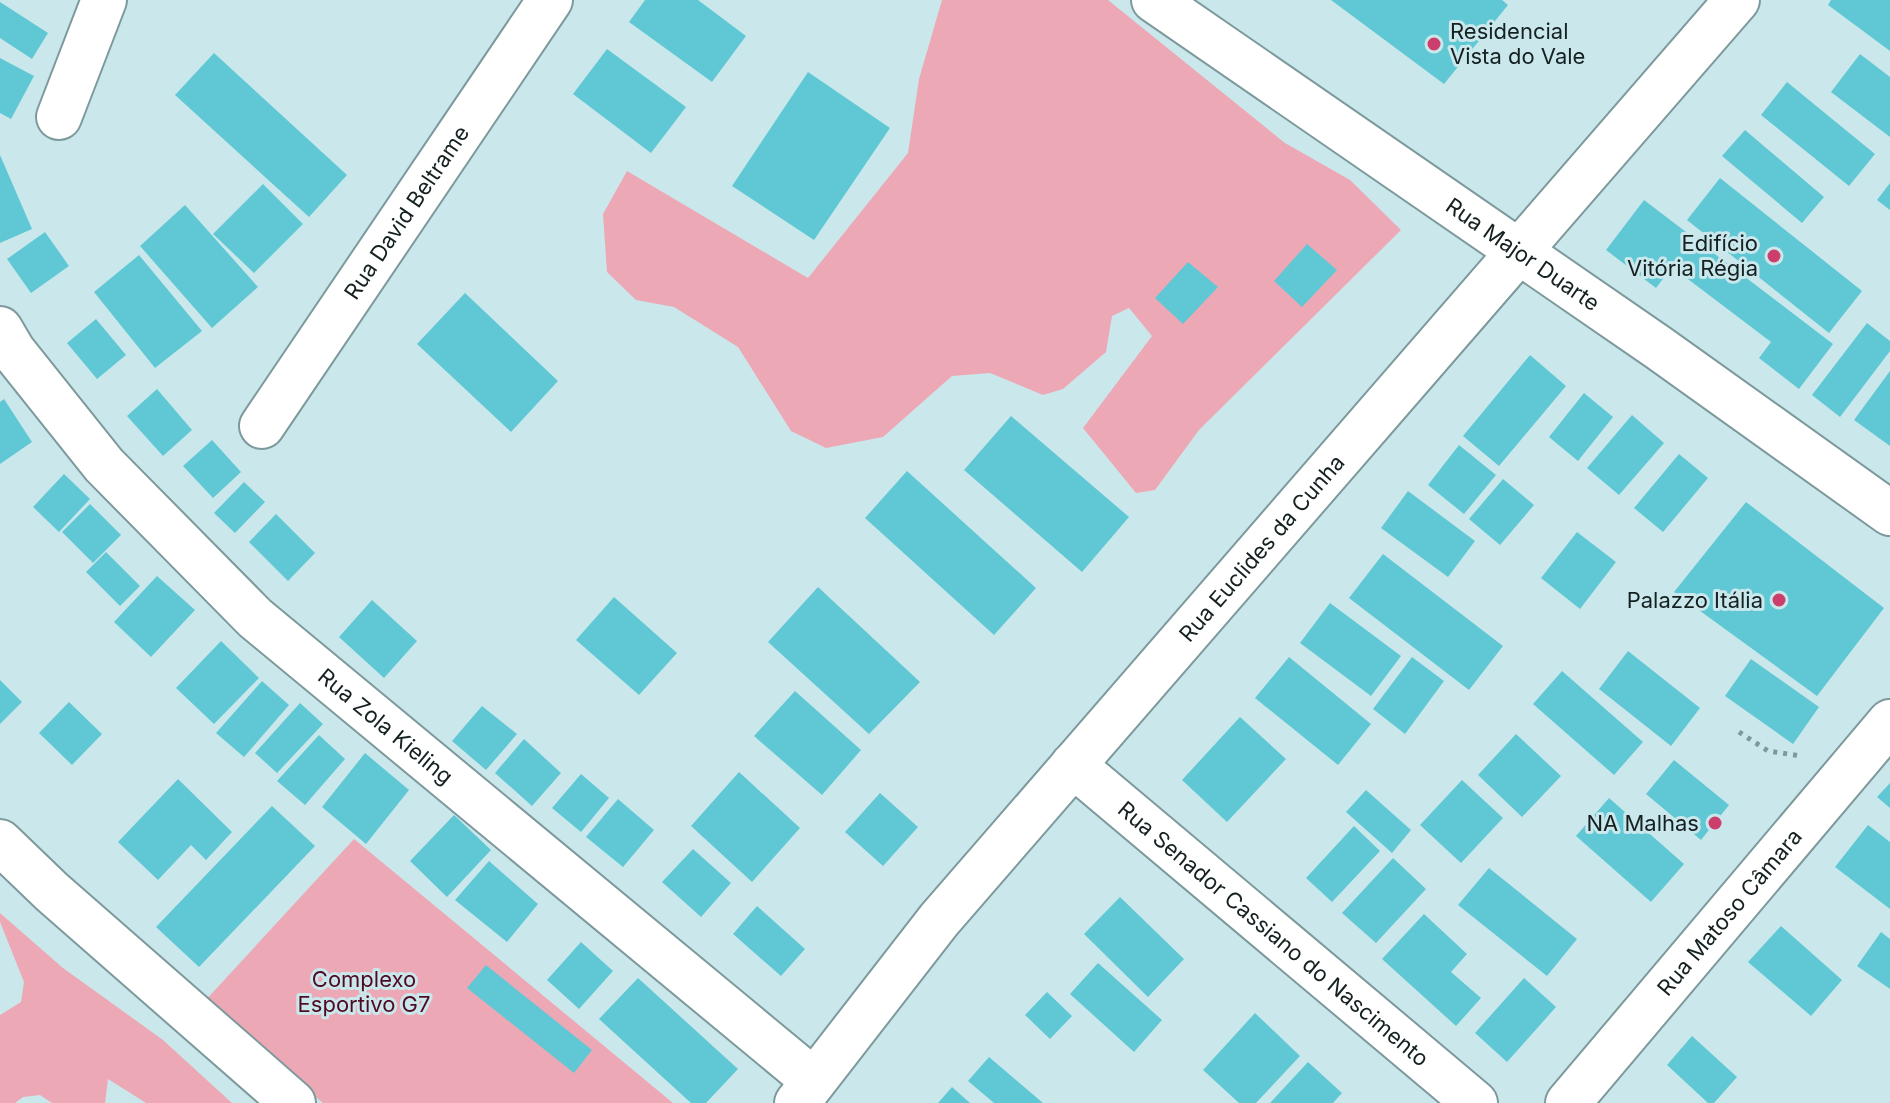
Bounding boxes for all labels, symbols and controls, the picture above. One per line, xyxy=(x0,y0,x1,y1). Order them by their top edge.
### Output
place label: Residencial Vista do Vale xyxy=(1450,18,1585,69)
marker: Residencial Vista do Vale xyxy=(1425,35,1443,53)
street label: Rua David Beltrame xyxy=(339,121,474,304)
street label: Rua Major Duarte xyxy=(1441,192,1605,316)
place label: Edifício Vitória Régia xyxy=(1627,230,1758,281)
marker: Edifício Vitória Régia xyxy=(1765,247,1783,265)
street label: Rua Euclides da Cunha xyxy=(1174,449,1350,647)
place label: Palazzo Itália xyxy=(1627,587,1763,613)
marker: Palazzo Itália xyxy=(1770,591,1788,609)
street label: Rua Zola Kieling xyxy=(313,663,458,789)
street label: Rua Senador Cassiano do Nascimento xyxy=(1113,796,1434,1072)
place label: NA Malhas xyxy=(1587,810,1699,836)
marker: NA Malhas xyxy=(1706,814,1724,832)
street label: Rua Matoso Câmara xyxy=(1652,824,1807,1001)
park label: Complexo Esportivo G7 xyxy=(298,966,430,1017)

